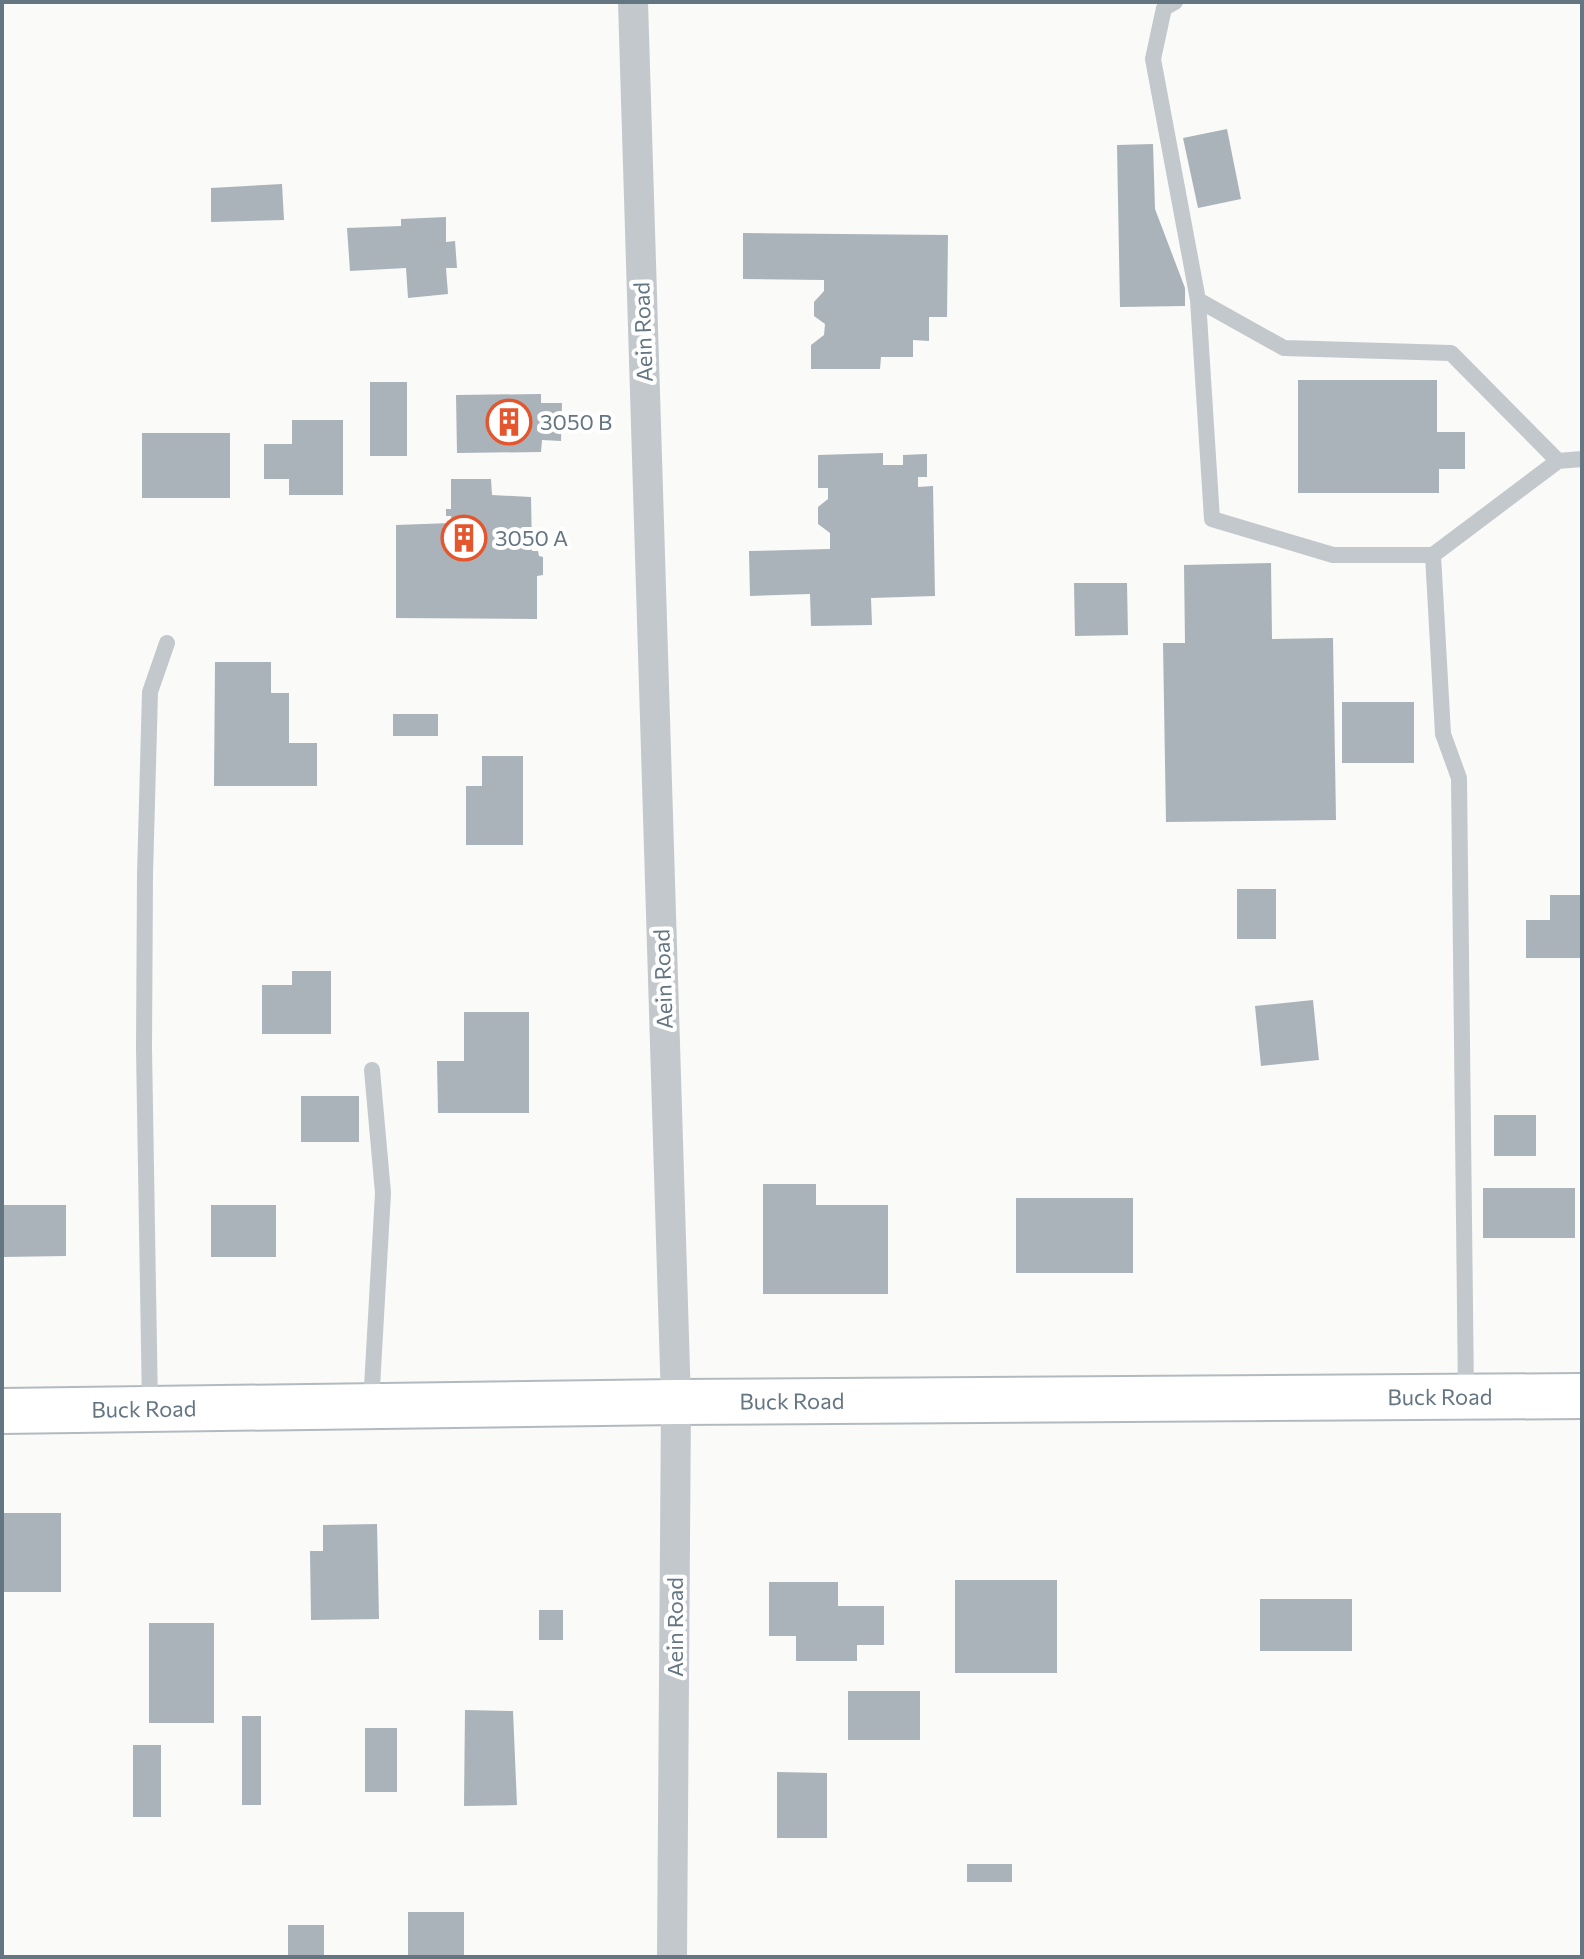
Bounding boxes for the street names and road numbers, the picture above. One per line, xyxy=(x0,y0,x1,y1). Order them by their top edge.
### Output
street label: Aein Road xyxy=(627,282,658,383)
street label: Aein Road xyxy=(647,929,678,1030)
street label: Buck Road xyxy=(1387,1383,1492,1410)
street label: Buck Road xyxy=(739,1387,845,1415)
street label: Buck Road xyxy=(91,1394,197,1423)
street label: Aein Road xyxy=(661,1577,688,1677)

